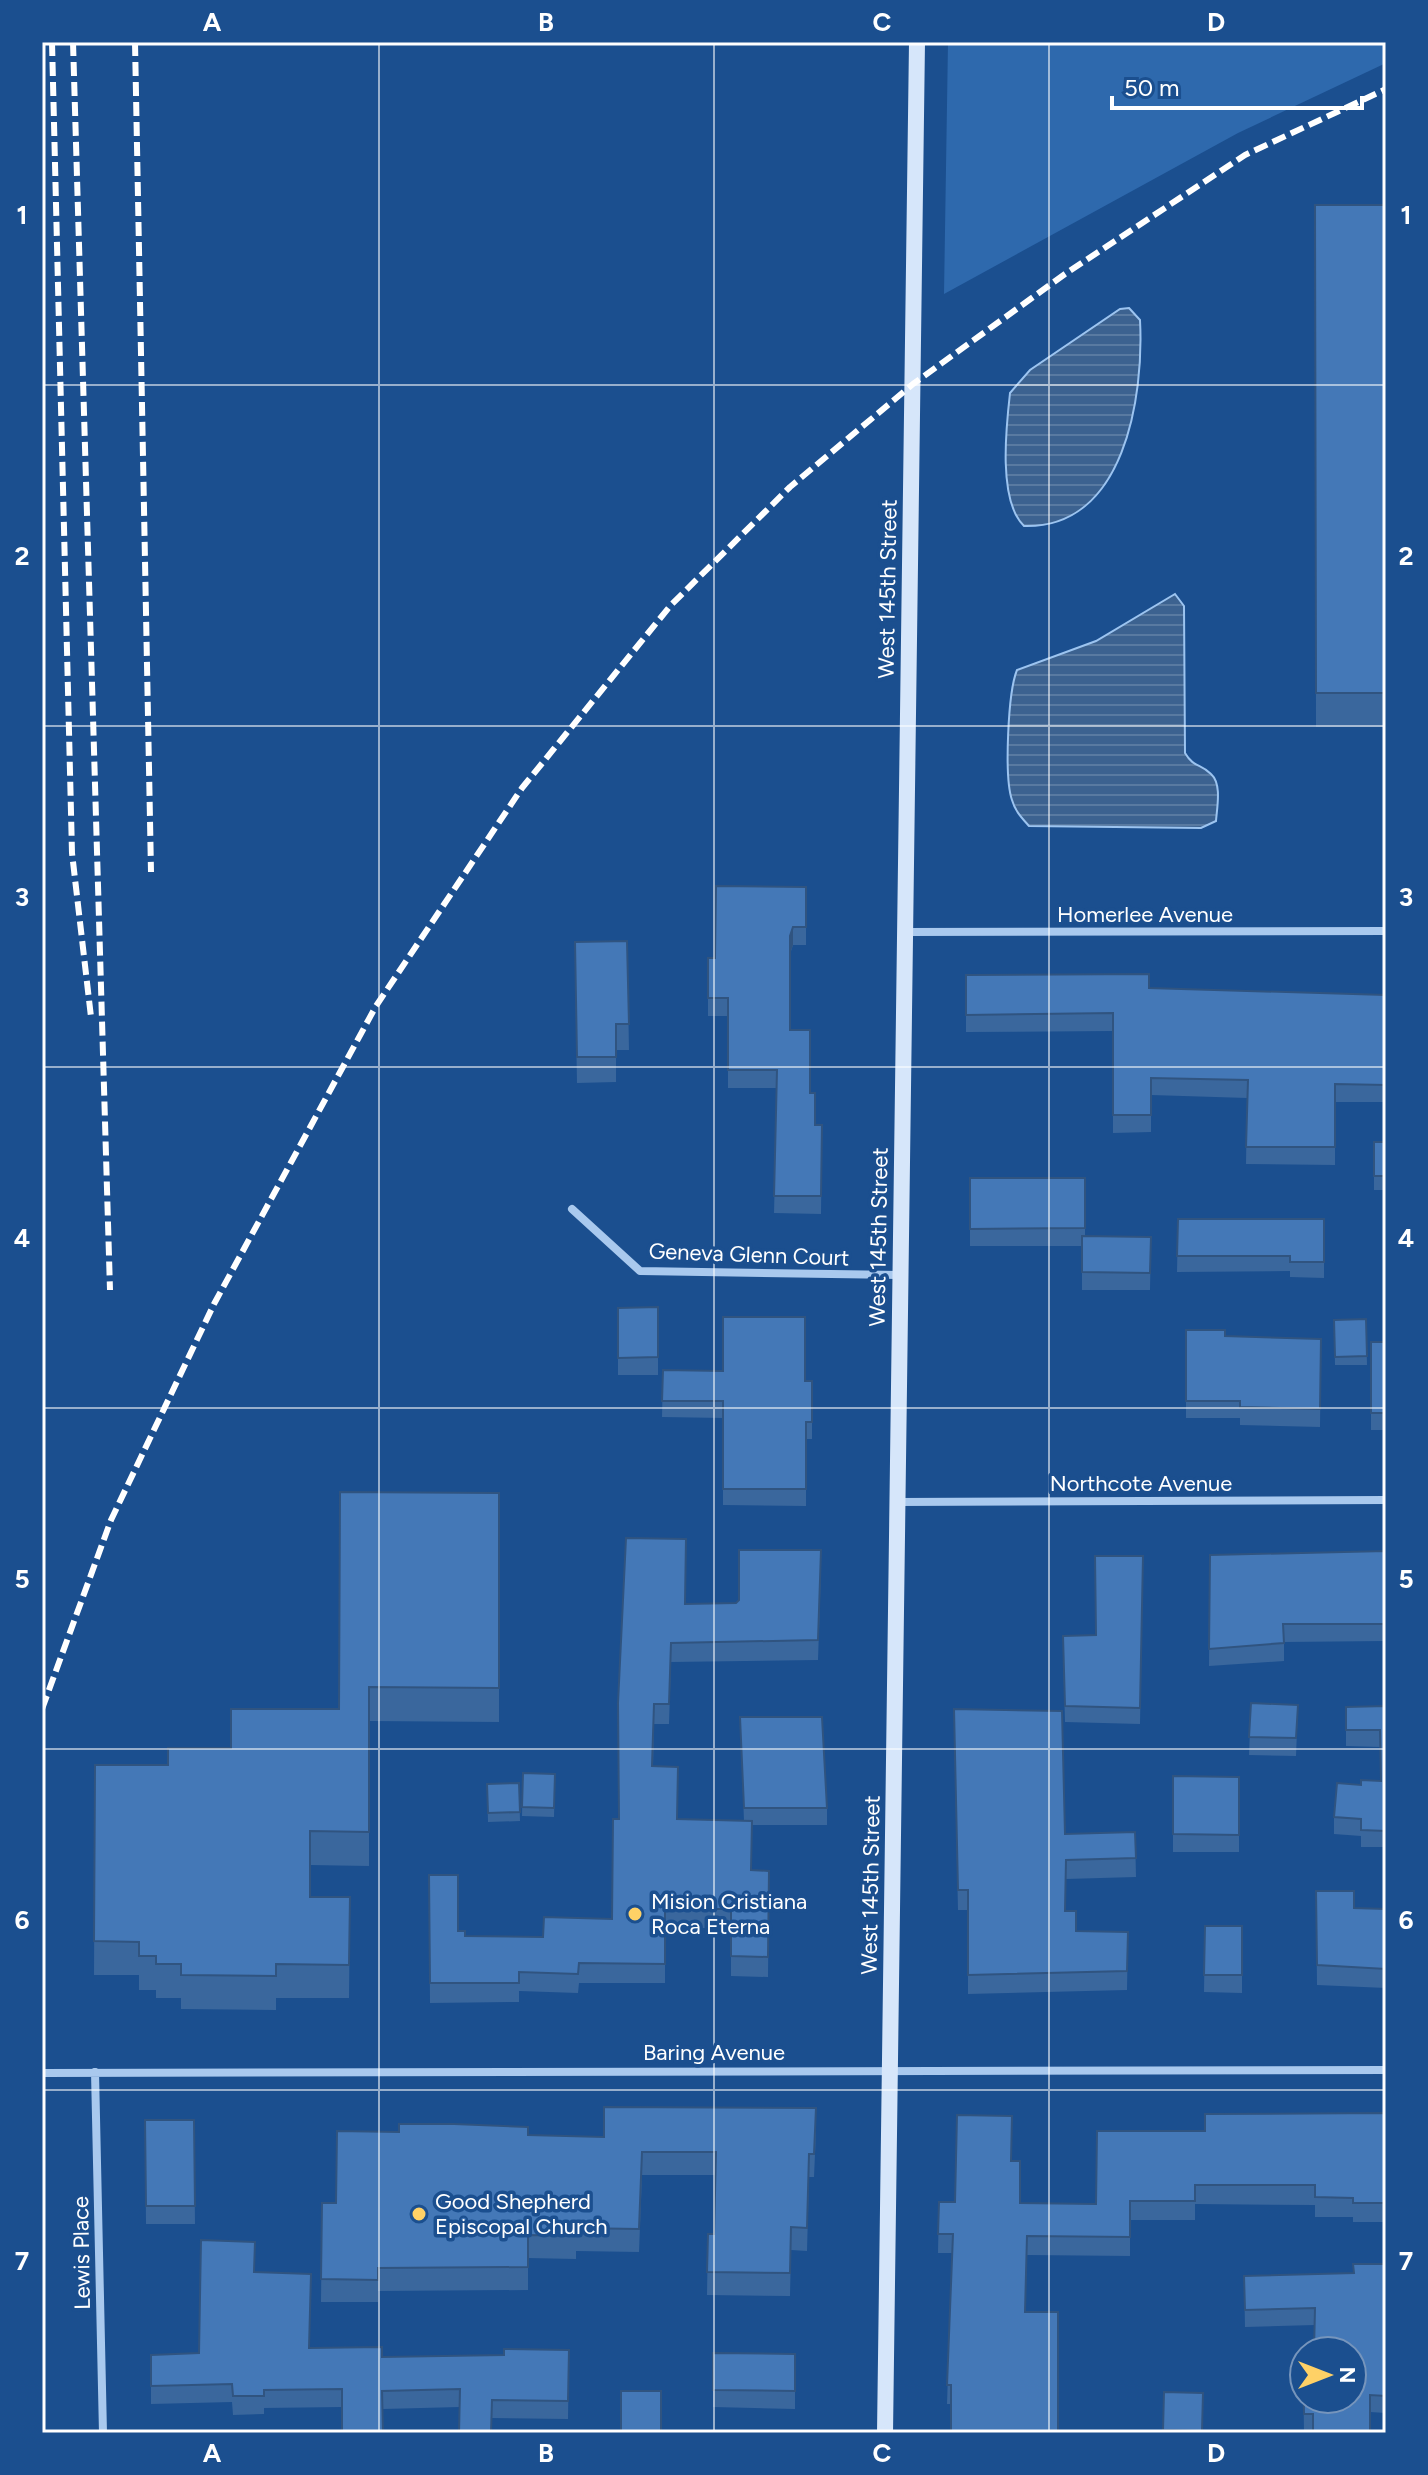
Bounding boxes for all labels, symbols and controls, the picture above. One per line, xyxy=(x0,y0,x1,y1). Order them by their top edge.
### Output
text: A xyxy=(203,6,222,38)
text: B xyxy=(538,6,554,38)
text: C xyxy=(873,6,892,38)
text: D xyxy=(1207,6,1225,38)
scale bar xyxy=(1112,60,1362,110)
text: 50 m xyxy=(1124,73,1180,102)
text: 1 xyxy=(17,199,27,231)
text: 1 xyxy=(1401,199,1411,231)
street label: West 145th Street xyxy=(872,499,903,679)
text: 2 xyxy=(14,540,30,572)
text: 2 xyxy=(1398,540,1414,572)
text: 3 xyxy=(15,881,29,913)
text: 3 xyxy=(1399,881,1413,913)
street label: Homerlee Avenue xyxy=(1057,901,1233,928)
street label: West 145th Street xyxy=(863,1147,894,1327)
text: 4 xyxy=(14,1222,30,1254)
text: 4 xyxy=(1398,1222,1414,1254)
street label: Geneva Glenn Court xyxy=(648,1238,850,1271)
street label: Northcote Avenue xyxy=(1050,1470,1232,1497)
text: 5 xyxy=(14,1563,30,1595)
text: 5 xyxy=(1398,1563,1414,1595)
street label: West 145th Street xyxy=(855,1795,886,1975)
place label: Mision Cristiana Roca Eterna xyxy=(651,1888,807,1940)
text: 6 xyxy=(14,1904,30,1936)
text: 6 xyxy=(1398,1904,1414,1936)
marker: Mision Cristiana Roca Eterna xyxy=(626,1905,644,1923)
street label: Baring Avenue xyxy=(643,2039,785,2066)
place label: Good Shepherd Episcopal Church xyxy=(435,2188,608,2240)
street label: Lewis Place xyxy=(67,2196,96,2310)
marker: Good Shepherd Episcopal Church xyxy=(410,2205,428,2223)
text: 7 xyxy=(15,2245,29,2277)
text: 7 xyxy=(1399,2245,1413,2277)
north arrow xyxy=(1288,2335,1368,2415)
text: N xyxy=(1334,2366,1361,2384)
text: A xyxy=(203,2437,222,2469)
text: B xyxy=(538,2437,554,2469)
text: C xyxy=(873,2437,892,2469)
text: D xyxy=(1207,2437,1225,2469)

